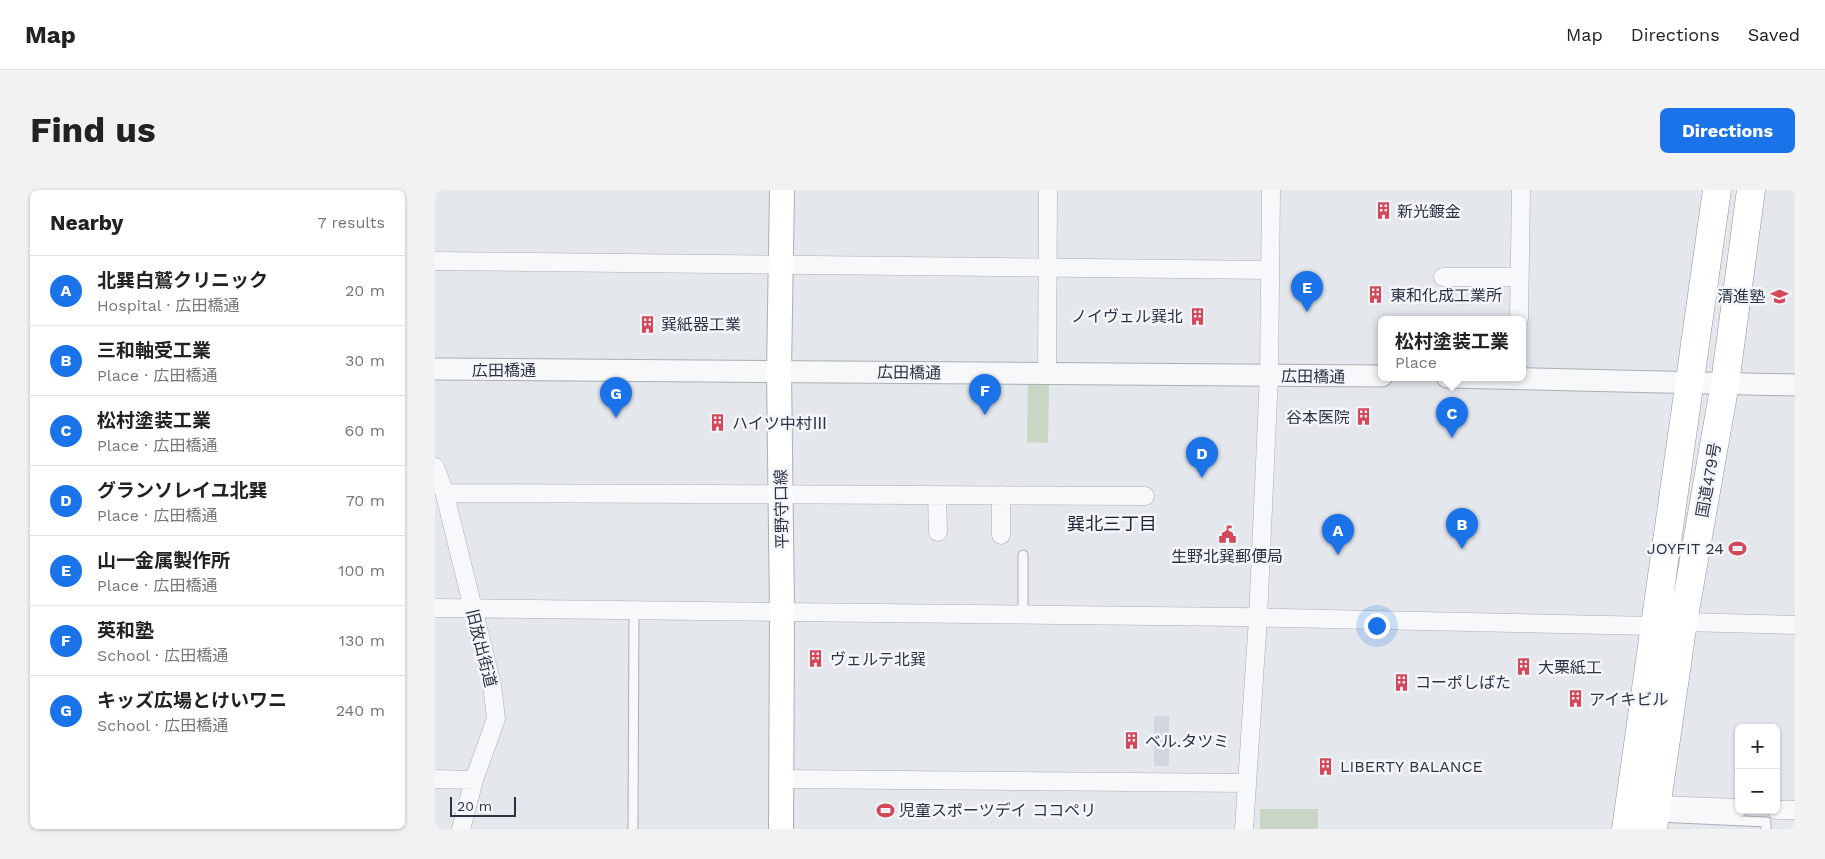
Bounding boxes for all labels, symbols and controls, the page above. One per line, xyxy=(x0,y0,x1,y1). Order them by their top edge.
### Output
text: Map xyxy=(25,21,76,49)
text: Map xyxy=(1566,24,1603,45)
text: Directions xyxy=(1631,24,1720,45)
text: Saved xyxy=(1748,24,1800,45)
button: Directions xyxy=(1660,108,1795,153)
text: Find us xyxy=(30,109,156,151)
building icon: 新光鍍金 xyxy=(1373,201,1393,221)
place label: 新光鍍金 xyxy=(1397,202,1461,221)
text: Nearby xyxy=(50,210,123,235)
text: 7 results xyxy=(318,213,385,232)
text: 北巽白鷲クリニック xyxy=(97,269,268,292)
pin: E xyxy=(1291,271,1323,312)
text: A xyxy=(61,281,71,300)
text: 20 m xyxy=(345,281,385,300)
building icon: 東和化成工業所 xyxy=(1366,285,1386,305)
place label: 東和化成工業所 xyxy=(1390,286,1502,305)
school or university icon: 清進塾 xyxy=(1769,286,1789,306)
place label: 清進塾 xyxy=(1717,287,1765,306)
text: Hospital · 広田橋通 xyxy=(97,296,240,315)
building icon: ノイヴェル巽北 xyxy=(1187,306,1207,326)
place label: ノイヴェル巽北 xyxy=(1071,307,1183,326)
building icon: 巽紙器工業 xyxy=(637,314,657,334)
place label: 巽紙器工業 xyxy=(661,315,741,334)
popup xyxy=(1378,316,1526,381)
text: 松村塗装工業 xyxy=(1395,330,1509,353)
text: 三和軸受工業 xyxy=(97,339,211,362)
text: B xyxy=(61,351,71,370)
text: 30 m xyxy=(345,351,385,370)
text: Place xyxy=(1395,353,1437,372)
street label: 広田橋通 xyxy=(472,361,536,380)
street label: 広田橋通 xyxy=(877,362,941,383)
text: Place · 広田橋通 xyxy=(97,366,217,385)
street label: 広田橋通 xyxy=(1281,366,1345,387)
pin: F xyxy=(969,374,1001,415)
pin: G xyxy=(600,377,632,418)
pin: C xyxy=(1436,397,1468,438)
building icon: 谷本医院 xyxy=(1354,407,1374,427)
place label: 谷本医院 xyxy=(1286,408,1350,427)
text: 松村塗装工業 xyxy=(97,409,211,432)
building icon: ハイツ中村Ⅲ xyxy=(708,413,728,433)
place label: ハイツ中村Ⅲ xyxy=(732,414,828,433)
text: C xyxy=(61,421,71,440)
text: 60 m xyxy=(345,421,385,440)
text: Place · 広田橋通 xyxy=(97,436,217,455)
pin: D xyxy=(1186,437,1218,478)
street label: 国道479号 xyxy=(1693,441,1724,519)
street label: 平野守口線 xyxy=(771,469,792,549)
text: グランソレイユ北巽 xyxy=(97,479,268,502)
text: D xyxy=(60,491,72,510)
text: 70 m xyxy=(346,491,385,510)
text: Place · 広田橋通 xyxy=(97,506,217,525)
pin: B xyxy=(1446,508,1478,549)
district label: 巽北三丁目 xyxy=(1067,513,1157,534)
pin: A xyxy=(1322,514,1354,555)
public building icon: 生野北巽郵便局 xyxy=(1217,524,1237,544)
sports icon: JOYFIT 24 xyxy=(1728,538,1748,558)
place label: JOYFIT 24 xyxy=(1647,539,1724,558)
place label: 生野北巽郵便局 xyxy=(1171,547,1283,566)
text: 山一金属製作所 xyxy=(97,549,230,572)
text: E xyxy=(61,561,71,580)
text: 100 m xyxy=(338,561,385,580)
text: Place · 広田橋通 xyxy=(97,576,217,595)
street label: 旧放出街道 xyxy=(463,607,500,689)
your location xyxy=(1364,613,1390,639)
text: 英和塾 xyxy=(97,619,154,642)
text: F xyxy=(61,631,71,650)
text: 130 m xyxy=(339,631,385,650)
text: School · 広田橋通 xyxy=(97,646,228,665)
building icon: ヴェルテ北巽 xyxy=(806,649,826,669)
place label: ヴェルテ北巽 xyxy=(830,650,926,669)
building icon: 大栗紙工 xyxy=(1514,657,1534,677)
place label: 大栗紙工 xyxy=(1538,658,1602,677)
building icon: コーポしばた xyxy=(1391,672,1411,692)
place label: コーポしばた xyxy=(1415,673,1511,692)
text: キッズ広場とけいワニ xyxy=(97,689,287,712)
building icon: アイキビル xyxy=(1565,689,1585,709)
place label: アイキビル xyxy=(1589,690,1668,709)
text: G xyxy=(60,701,72,720)
text: 240 m xyxy=(336,701,385,720)
text: School · 広田橋通 xyxy=(97,716,228,735)
map controls xyxy=(1735,724,1780,814)
button: + xyxy=(1735,724,1780,769)
building icon: ベル.タツミ xyxy=(1121,731,1141,751)
place label: ベル.タツミ xyxy=(1145,732,1229,751)
building icon: LIBERTY BALANCE xyxy=(1316,756,1336,776)
place label: LIBERTY BALANCE xyxy=(1340,757,1483,776)
button: − xyxy=(1735,769,1780,814)
scale bar xyxy=(450,794,516,817)
text: 20 m xyxy=(457,798,492,814)
sports icon: 児童スポーツデイ ココペリ xyxy=(875,800,895,820)
place label: 児童スポーツデイ ココペリ xyxy=(899,801,1096,820)

